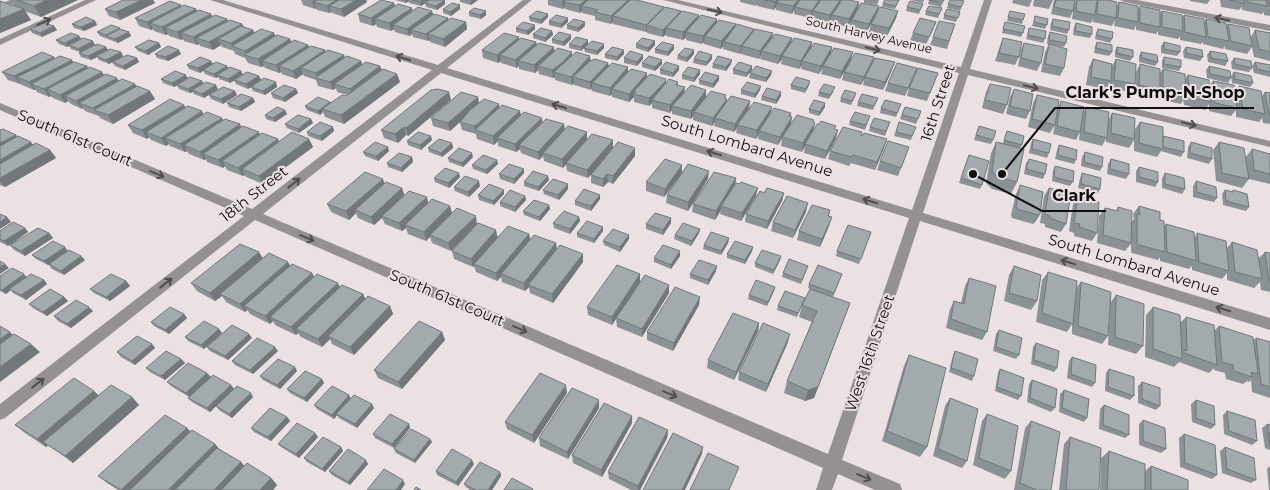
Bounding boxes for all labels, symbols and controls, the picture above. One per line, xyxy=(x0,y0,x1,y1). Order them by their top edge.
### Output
one-way arrow xyxy=(706,7,722,16)
street label: South Harvey Avenue xyxy=(804,13,934,56)
one-way arrow xyxy=(1215,14,1231,23)
one-way arrow xyxy=(36,17,51,26)
one-way arrow xyxy=(864,45,880,54)
one-way arrow xyxy=(396,53,412,62)
street label: 16th Street xyxy=(916,62,959,144)
callout: Clark's Pump-N-Shop xyxy=(1055,77,1254,108)
one-way arrow xyxy=(1022,83,1038,92)
text: Clark's Pump-N-Shop xyxy=(1066,83,1244,102)
one-way arrow xyxy=(551,100,567,110)
street label: South 61st Court xyxy=(15,105,135,170)
street label: South Lombard Avenue xyxy=(659,110,835,181)
one-way arrow xyxy=(1180,120,1196,129)
one-way arrow xyxy=(707,148,723,158)
street label: 18th Street xyxy=(216,161,291,226)
one-way arrow xyxy=(149,169,164,179)
one-way arrow xyxy=(287,177,300,188)
callout: Clark xyxy=(1042,180,1106,211)
text: Clark xyxy=(1052,186,1096,205)
one-way arrow xyxy=(862,195,878,205)
street label: South Lombard Avenue xyxy=(1046,229,1222,300)
one-way arrow xyxy=(299,233,314,243)
one-way arrow xyxy=(1060,256,1076,266)
street label: South 61st Court xyxy=(387,265,507,330)
one-way arrow xyxy=(160,278,173,289)
street label: West 16th Street xyxy=(841,292,898,414)
one-way arrow xyxy=(1216,304,1232,314)
one-way arrow xyxy=(512,325,527,335)
one-way arrow xyxy=(32,378,45,389)
one-way arrow xyxy=(662,389,677,399)
one-way arrow xyxy=(856,472,871,482)

